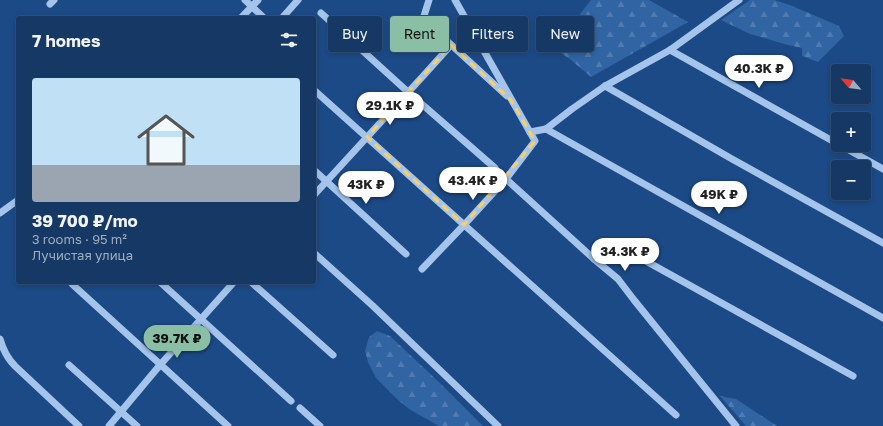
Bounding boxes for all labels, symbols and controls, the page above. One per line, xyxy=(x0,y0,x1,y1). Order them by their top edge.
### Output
chip: Buy xyxy=(328,16,382,52)
chip: Rent xyxy=(390,16,449,52)
chip: Filters xyxy=(457,16,528,52)
chip: New xyxy=(536,16,594,52)
icon: filters xyxy=(278,29,300,51)
text: 7 homes xyxy=(32,30,100,51)
pin: 40.3K ₽ xyxy=(722,55,796,89)
text: 40.3K ₽ xyxy=(734,60,784,76)
north arrow xyxy=(831,64,871,104)
map controls xyxy=(831,64,871,200)
pin: 29.1K ₽ xyxy=(353,92,427,126)
text: 29.1K ₽ xyxy=(366,97,414,113)
icon: home xyxy=(130,104,202,176)
button: + xyxy=(831,112,871,152)
button: − xyxy=(831,160,871,200)
pin: 43.4K ₽ xyxy=(436,167,510,201)
pin: 43K ₽ xyxy=(338,171,394,205)
text: 43.4K ₽ xyxy=(448,172,498,188)
text: 43K ₽ xyxy=(347,176,385,192)
pin: 49K ₽ xyxy=(691,181,747,215)
text: 49K ₽ xyxy=(700,186,738,202)
text: 39 700 ₽/mo xyxy=(32,210,138,231)
text: 3 rooms · 95 m² xyxy=(32,231,127,247)
pin: 34.3K ₽ xyxy=(588,238,662,272)
text: 34.3K ₽ xyxy=(600,243,650,259)
text: Лучистая улица xyxy=(32,247,133,263)
pin: 39.7K ₽ xyxy=(140,325,214,359)
text: 39.7K ₽ xyxy=(153,330,201,346)

